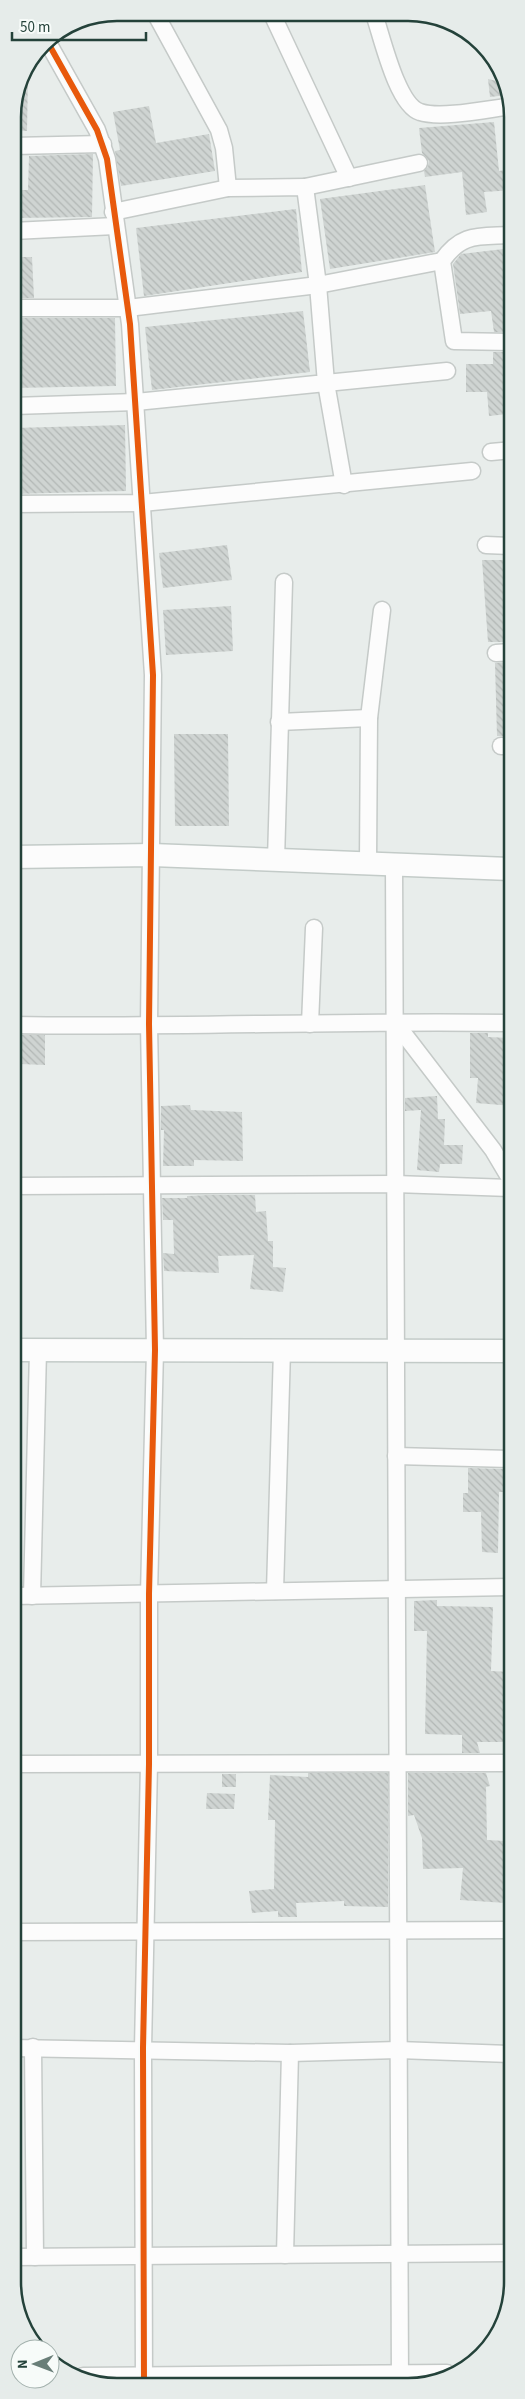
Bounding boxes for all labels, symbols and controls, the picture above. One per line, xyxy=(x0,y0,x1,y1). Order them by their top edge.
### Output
scale bar xyxy=(12,10,146,42)
text: 50 m xyxy=(20,17,50,38)
north arrow xyxy=(10,2339,60,2389)
text: N xyxy=(13,2359,33,2369)

